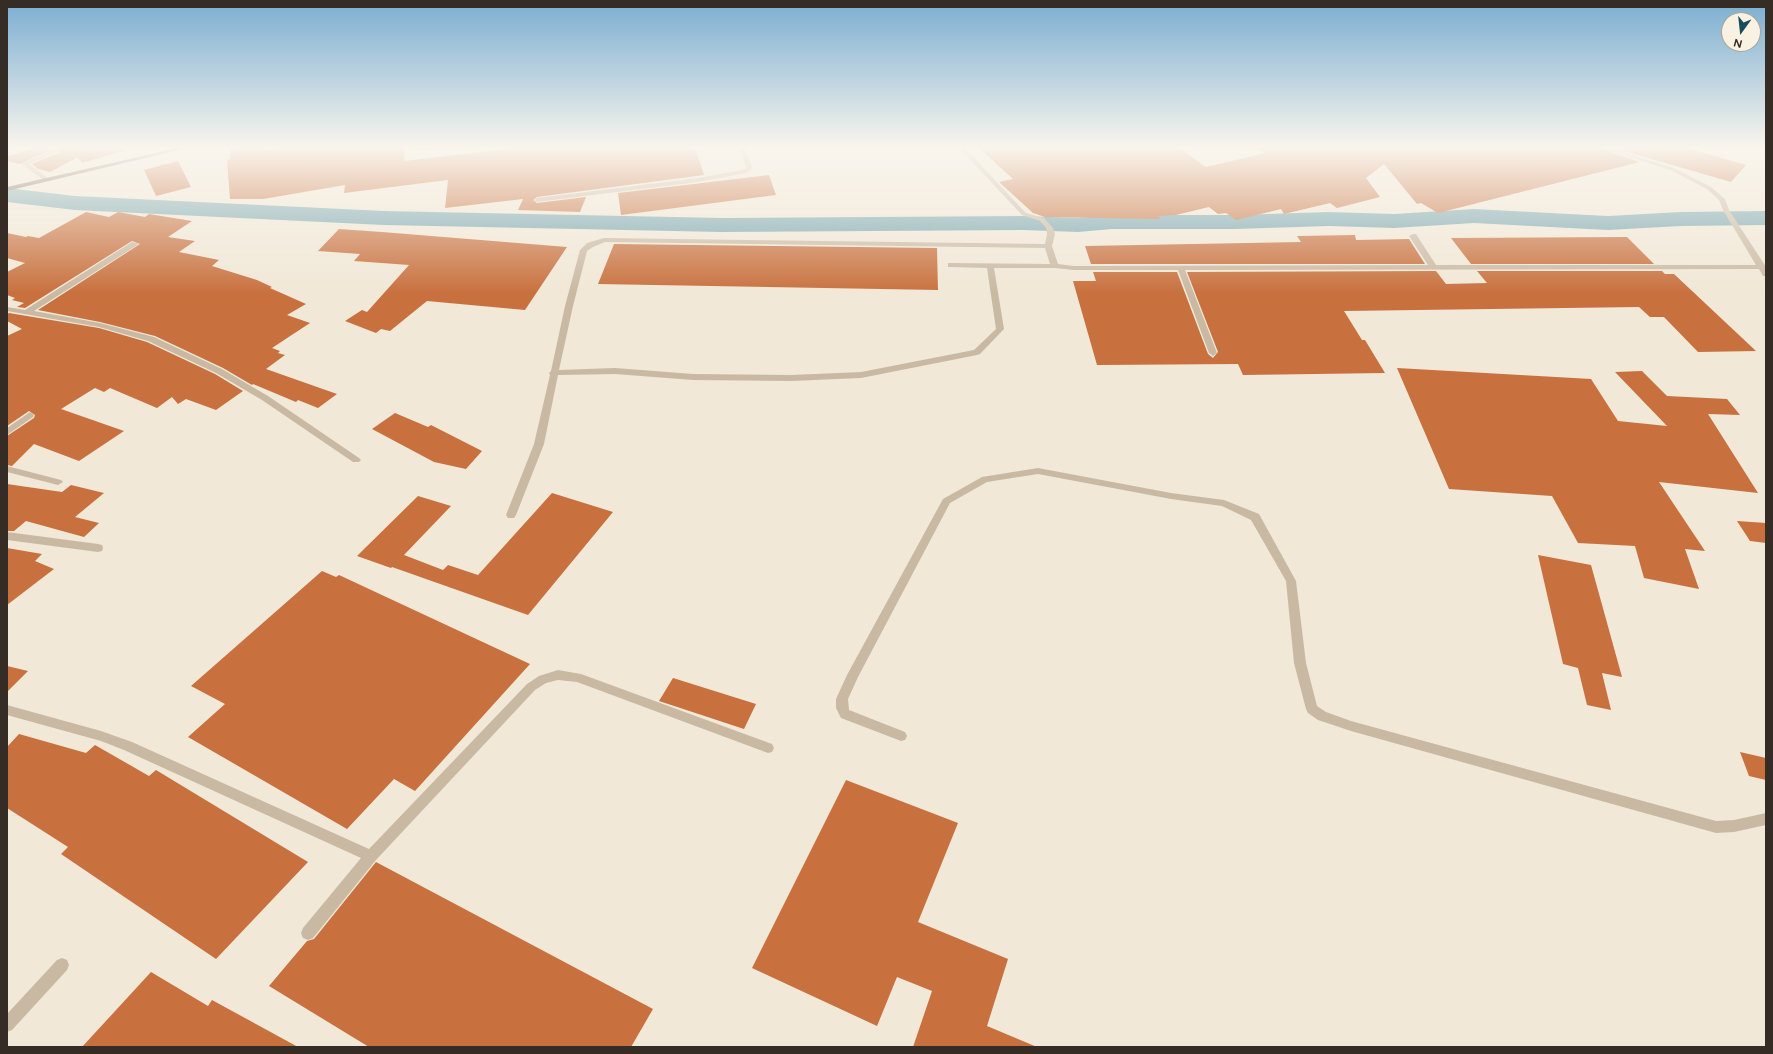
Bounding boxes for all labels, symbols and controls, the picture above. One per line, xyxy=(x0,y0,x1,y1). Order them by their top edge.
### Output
north arrow xyxy=(1721,12,1761,52)
text: N xyxy=(1732,36,1744,50)

